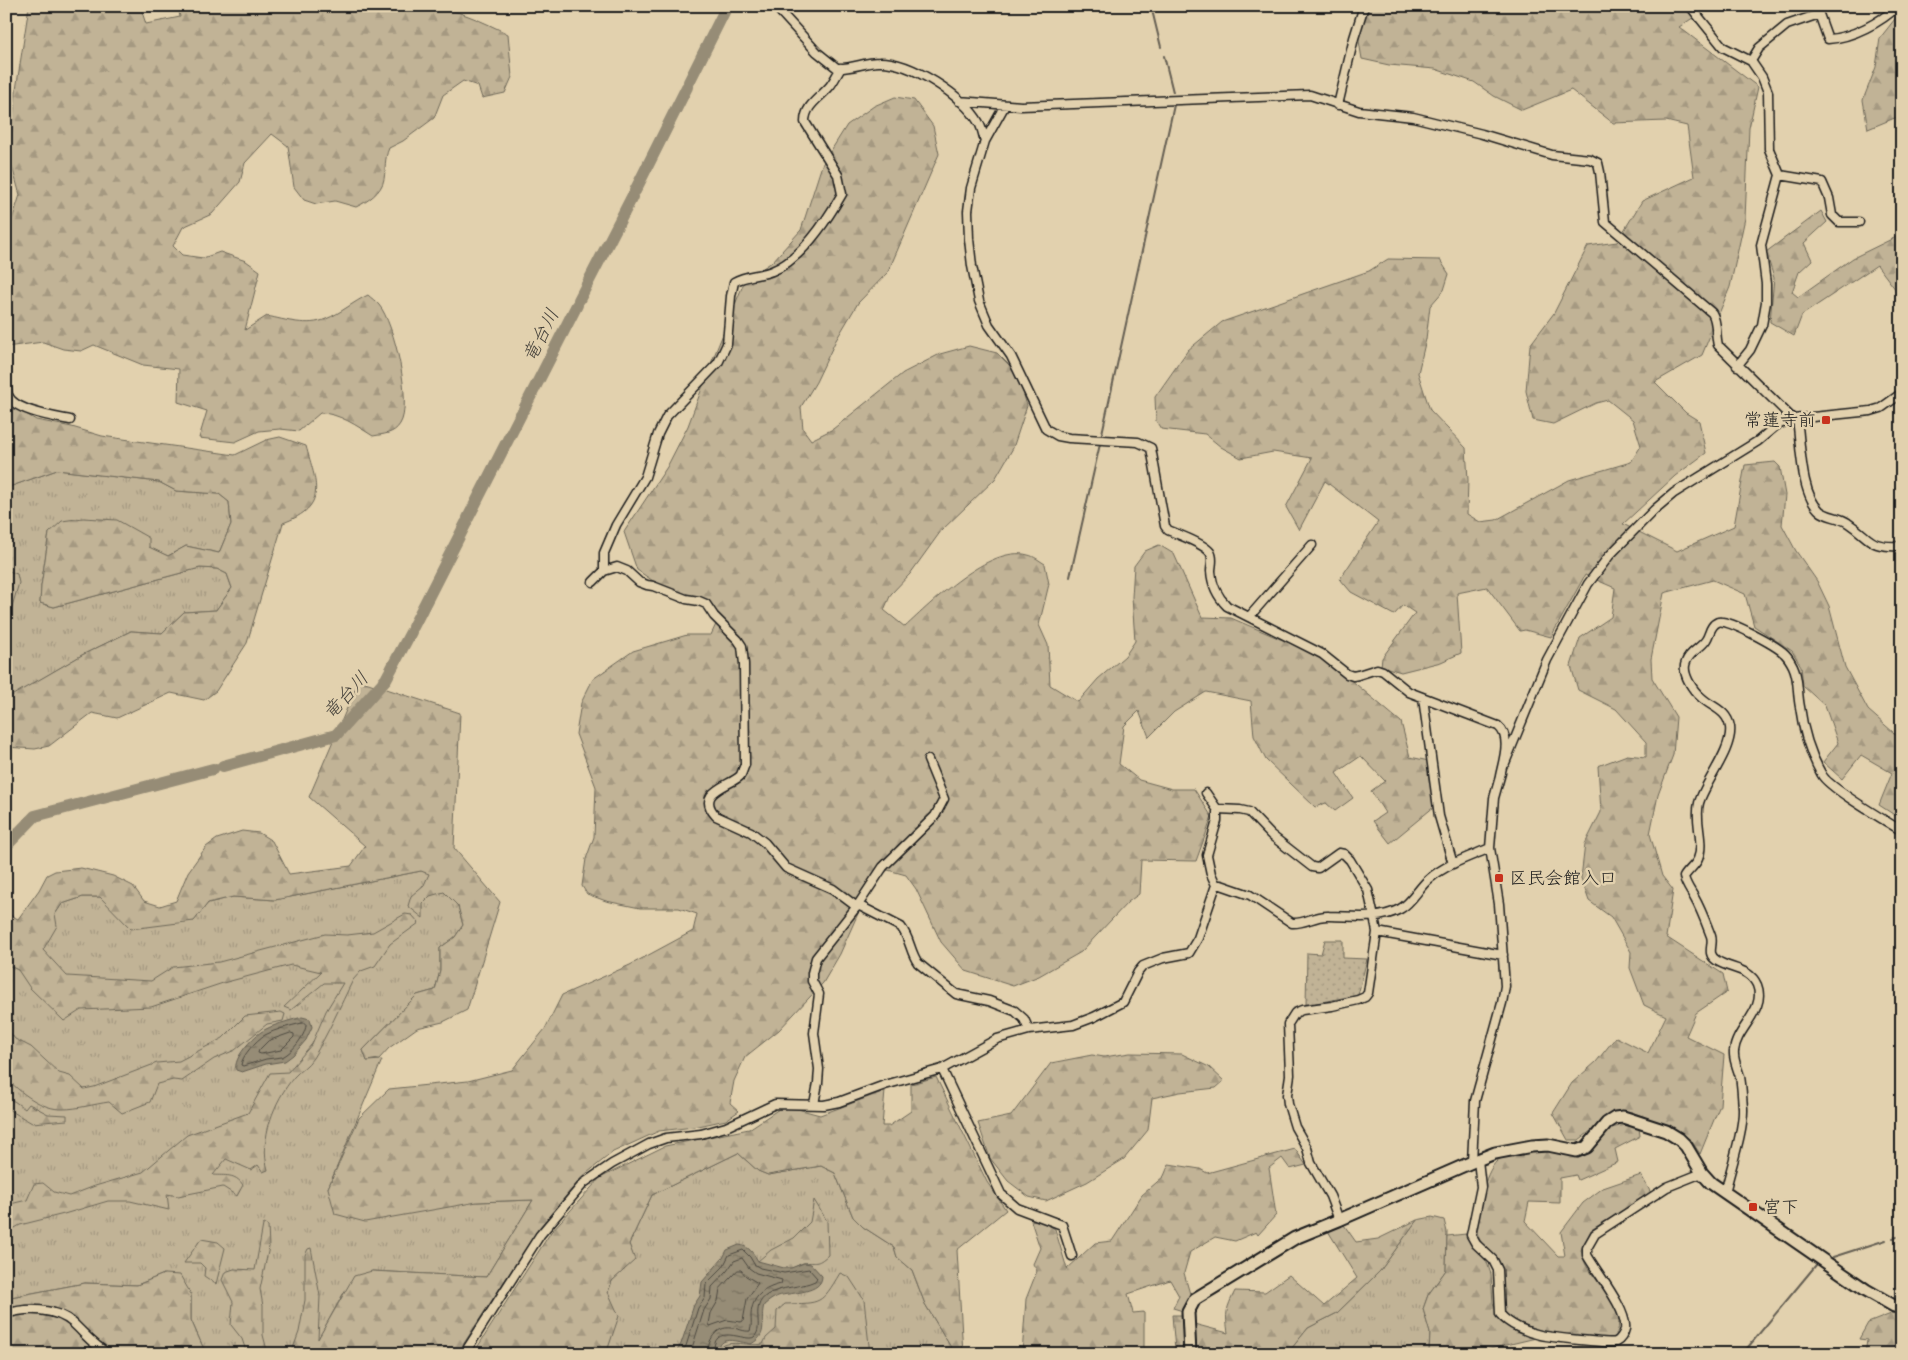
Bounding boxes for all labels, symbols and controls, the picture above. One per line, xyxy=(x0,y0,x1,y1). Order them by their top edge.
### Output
water label: 竜台川 xyxy=(515,304,568,368)
place label: 常蓮寺前 xyxy=(1744,407,1816,436)
marker: 常蓮寺前 xyxy=(1820,414,1832,426)
water label: 竜台川 xyxy=(316,665,377,727)
place label: 区民会館入口 xyxy=(1509,865,1617,894)
marker: 区民会館入口 xyxy=(1493,872,1505,884)
place label: 宮下 xyxy=(1763,1194,1799,1223)
marker: 宮下 xyxy=(1747,1201,1759,1213)

